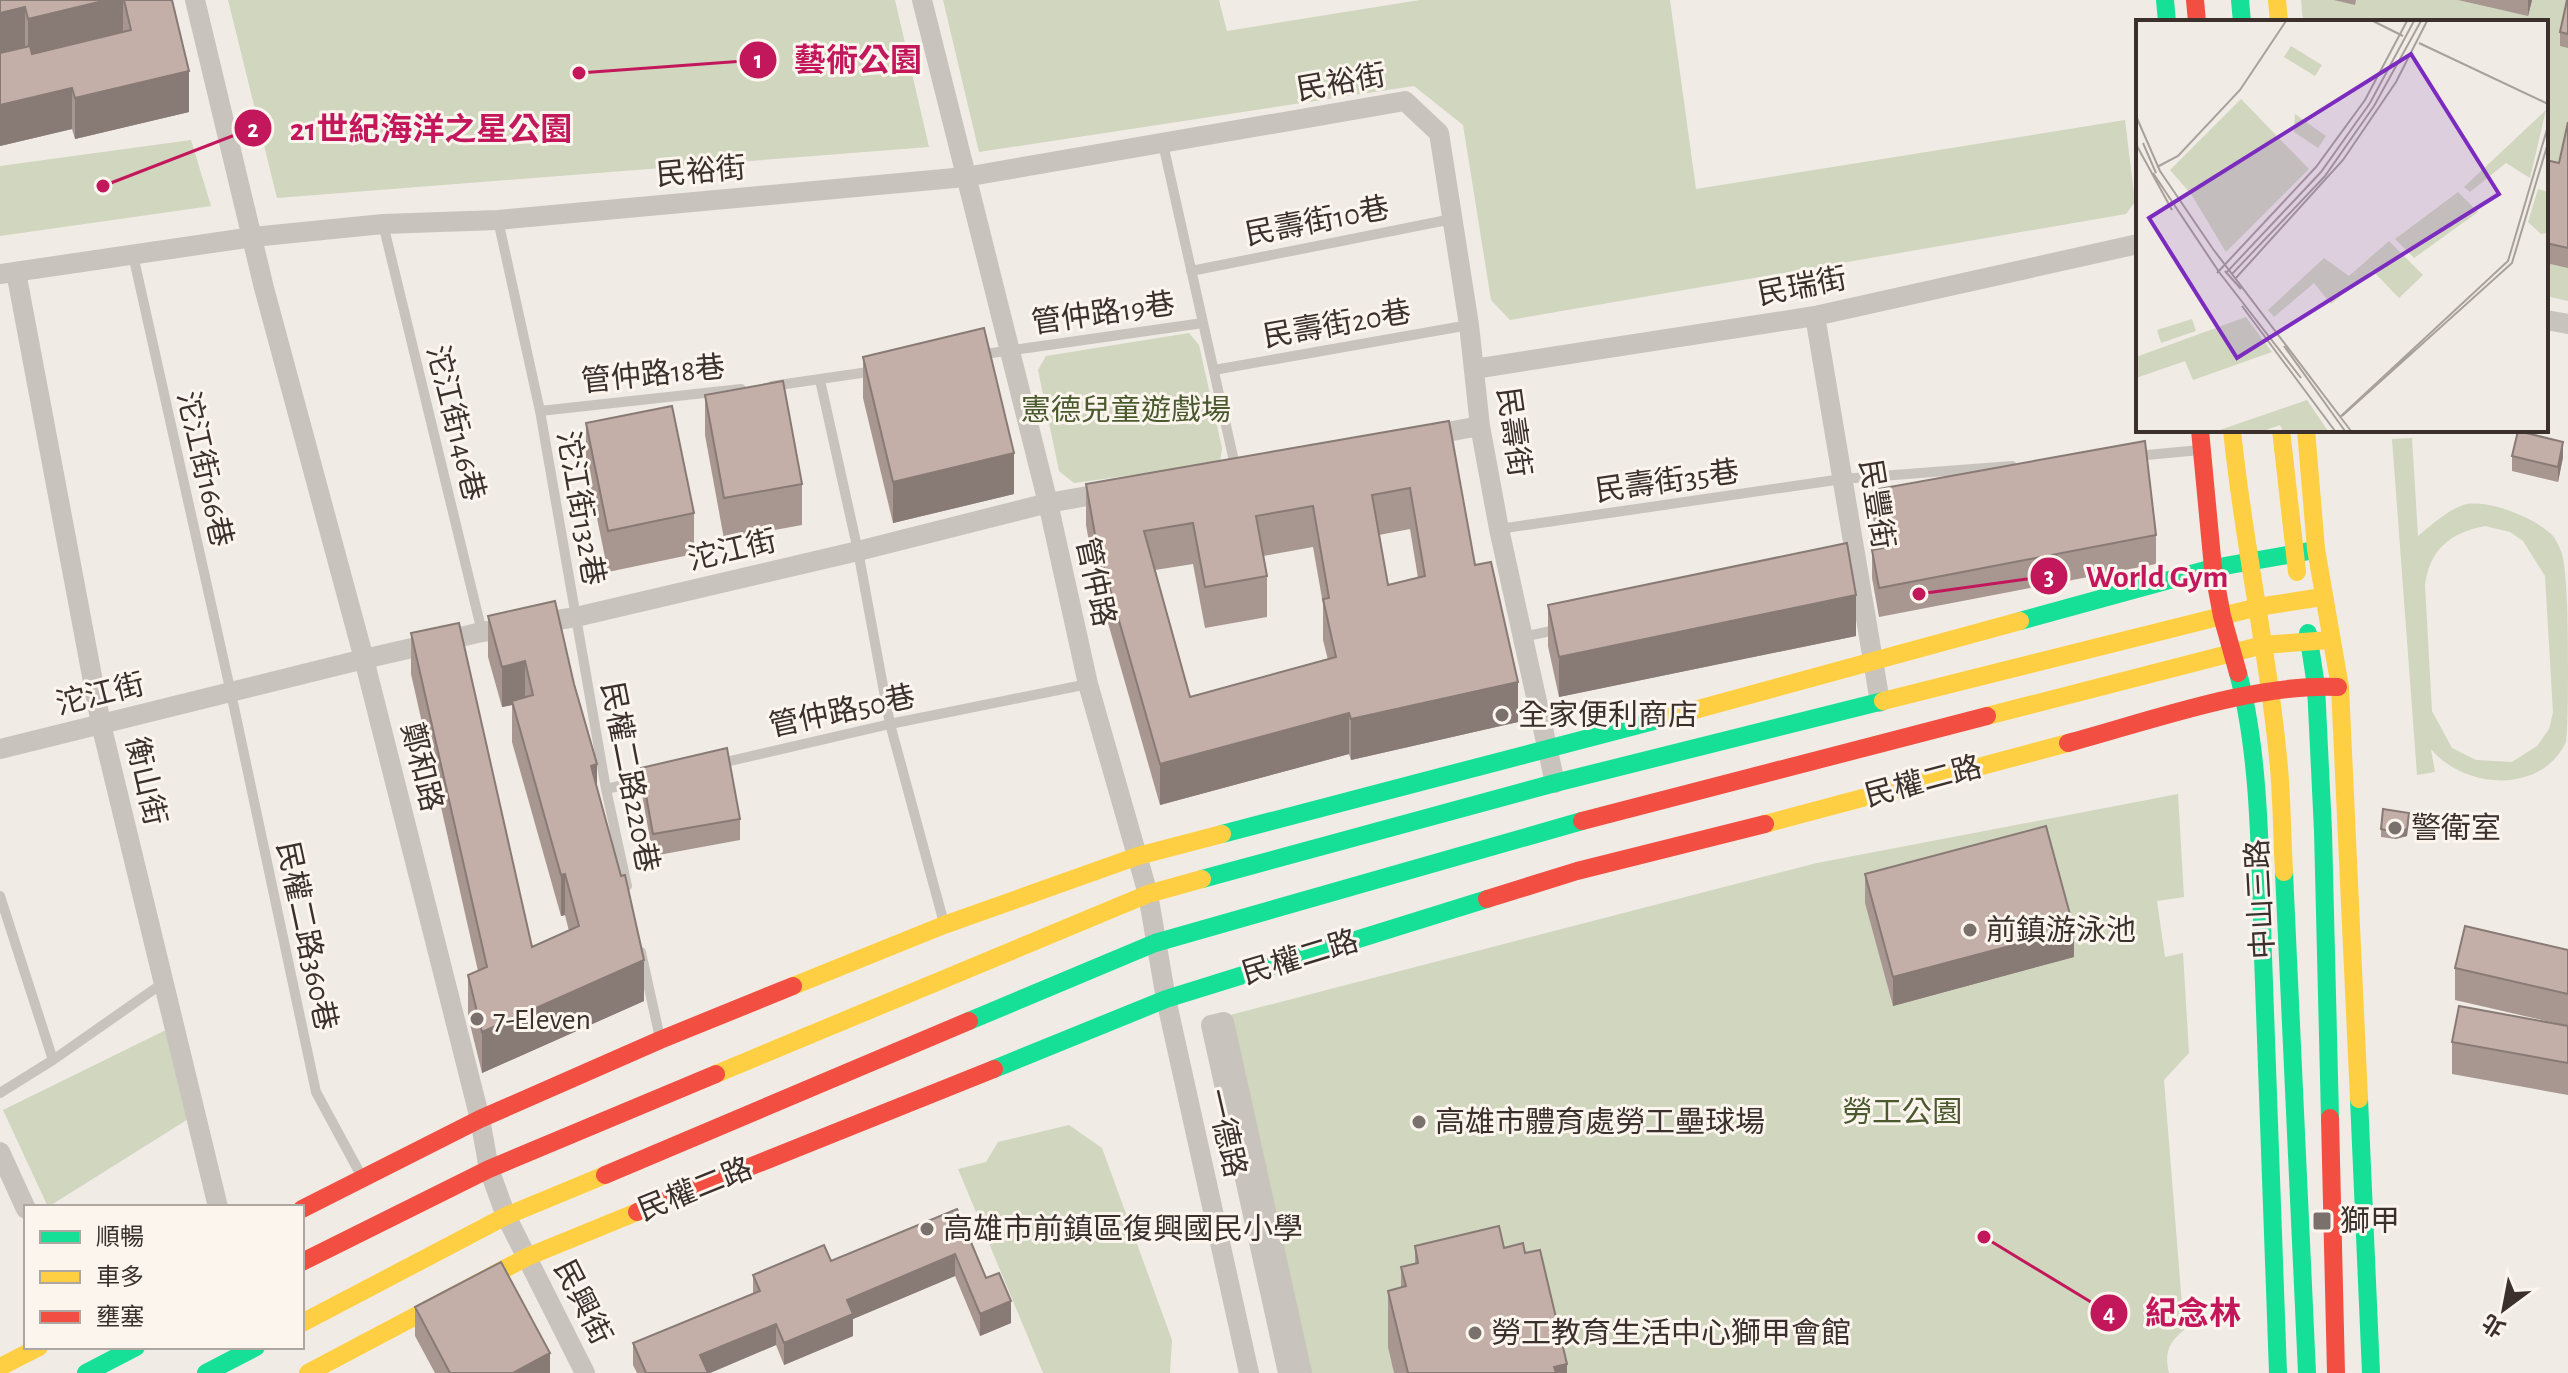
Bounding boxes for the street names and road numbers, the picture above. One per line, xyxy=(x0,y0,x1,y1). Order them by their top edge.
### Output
street label: 民裕街 xyxy=(1294,58,1388,106)
street label: 民裕街 xyxy=(655,151,747,191)
street label: 民壽街10巷 xyxy=(1242,191,1392,251)
street label: 民瑞街 xyxy=(1755,262,1849,310)
street label: 管仲路19巷 xyxy=(1029,287,1177,339)
street label: 民壽街20巷 xyxy=(1261,295,1413,353)
street label: 沱江街146巷 xyxy=(421,342,491,504)
street label: 管仲路18巷 xyxy=(579,351,727,397)
street label: 民壽街 xyxy=(1492,385,1536,479)
street label: 沱江街166巷 xyxy=(172,388,238,550)
street label: 沱江街132巷 xyxy=(552,428,610,588)
street label: 民壽街35巷 xyxy=(1593,455,1741,507)
street label: 民豐街 xyxy=(1854,457,1900,551)
street label: 沱江街 xyxy=(685,524,779,576)
street label: 管仲路 xyxy=(1071,535,1121,629)
street label: 沱江街 xyxy=(52,668,148,720)
street label: 民權二路220巷 xyxy=(596,679,664,875)
street label: 管仲路50巷 xyxy=(766,680,918,742)
street label: 鄭和路 xyxy=(396,719,448,815)
street label: 衡山街 xyxy=(120,734,172,828)
street label: 民權二路 xyxy=(1861,750,1985,812)
street label: 中山三路 xyxy=(2241,838,2279,960)
street label: 民權二路360巷 xyxy=(271,839,343,1033)
street label: 民權二路 xyxy=(1238,924,1362,990)
street label: 一德路 xyxy=(1200,1086,1252,1180)
street label: 民權二路 xyxy=(633,1152,757,1226)
street label: 民興街 xyxy=(548,1255,617,1349)

